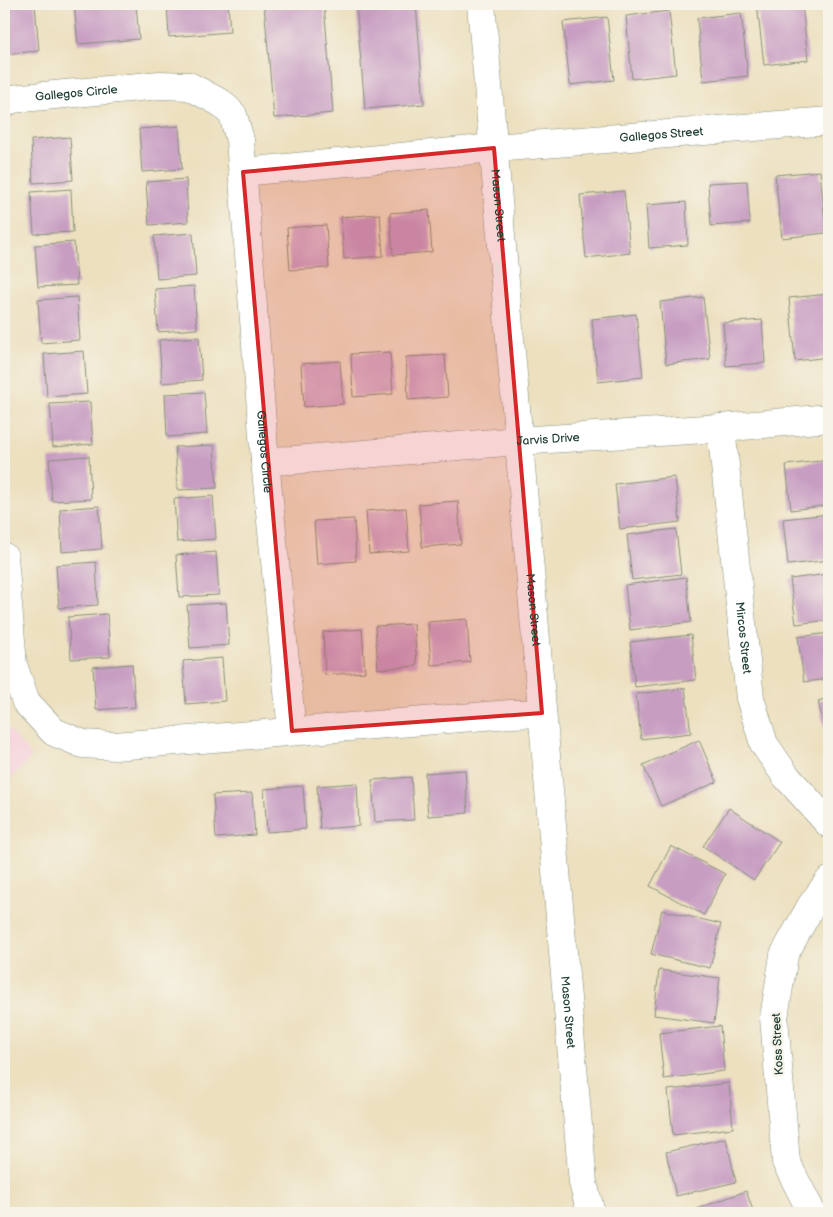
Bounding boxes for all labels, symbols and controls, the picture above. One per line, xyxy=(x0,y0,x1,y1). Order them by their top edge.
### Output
street label: Gallegos Circle xyxy=(34,82,118,104)
street label: Gallegos Street xyxy=(619,124,704,145)
street label: Mason Street xyxy=(488,168,509,242)
street label: Gallegos Circle xyxy=(254,410,276,494)
street label: Jarvis Drive xyxy=(516,430,580,449)
street label: Mason Street xyxy=(523,573,544,647)
street label: Mircos Street xyxy=(732,601,755,675)
street label: Mason Street xyxy=(558,975,579,1049)
street label: Koss Street xyxy=(769,1012,787,1075)

